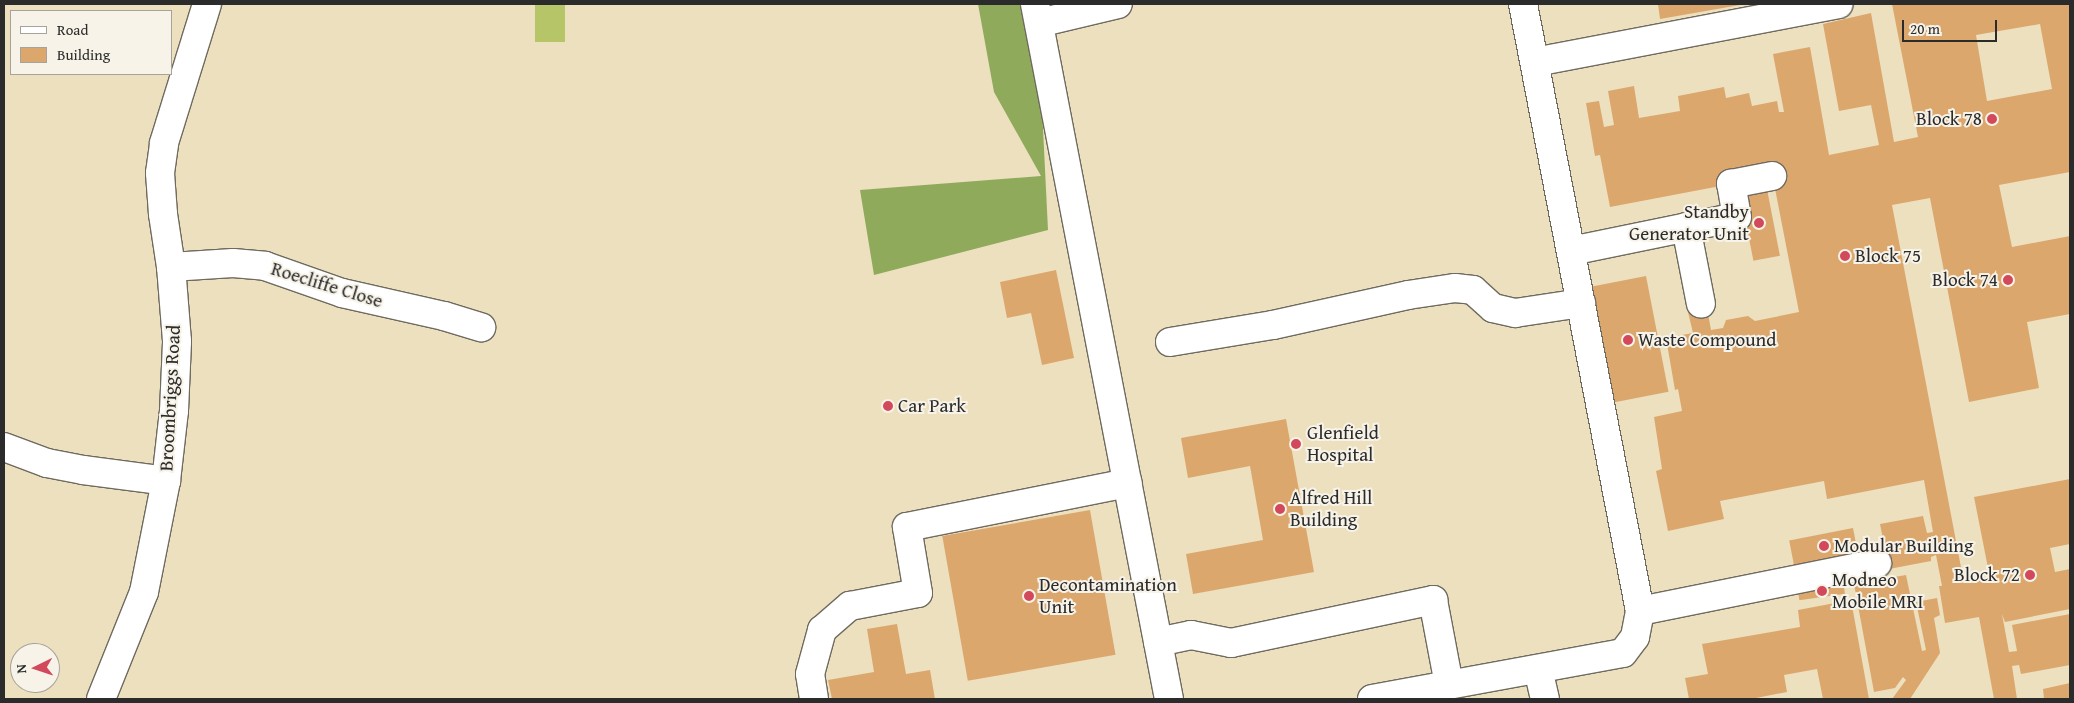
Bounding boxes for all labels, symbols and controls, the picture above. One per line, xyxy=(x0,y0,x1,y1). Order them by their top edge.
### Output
legend xyxy=(10,10,172,75)
scale bar xyxy=(1904,10,1999,42)
text: 20 m xyxy=(1910,18,1940,39)
text: Road xyxy=(57,19,88,40)
text: Building xyxy=(57,44,110,65)
place label: Block 78 xyxy=(1916,108,1982,130)
marker: Block 78 xyxy=(1986,113,1998,125)
place label: Standby Generator Unit xyxy=(1629,201,1749,245)
marker: Standby Generator Unit xyxy=(1753,217,1765,229)
place label: Block 75 xyxy=(1855,245,1921,267)
marker: Block 75 xyxy=(1839,250,1851,262)
street label: Roecliffe Close xyxy=(268,257,386,313)
place label: Block 74 xyxy=(1932,269,1998,291)
marker: Block 74 xyxy=(2002,274,2014,286)
street label: Broombriggs Road xyxy=(155,324,185,472)
place label: Waste Compound xyxy=(1638,329,1776,351)
marker: Waste Compound xyxy=(1622,334,1634,346)
place label: Car Park xyxy=(898,395,966,417)
marker: Car Park xyxy=(882,400,894,412)
place label: Glenfield Hospital xyxy=(1307,422,1379,466)
marker: Glenfield Hospital xyxy=(1289,437,1303,451)
place label: Alfred Hill Building xyxy=(1290,487,1372,531)
marker: Alfred Hill Building xyxy=(1274,503,1286,515)
place label: Modular Building xyxy=(1834,535,1973,557)
marker: Modular Building xyxy=(1818,540,1830,552)
place label: Block 72 xyxy=(1954,564,2020,586)
place label: Modneo Mobile MRI xyxy=(1832,569,1923,613)
marker: Block 72 xyxy=(2024,569,2036,581)
place label: Decontamination Unit xyxy=(1039,574,1177,618)
marker: Modneo Mobile MRI xyxy=(1816,585,1828,597)
marker: Decontamination Unit xyxy=(1023,590,1035,602)
north arrow xyxy=(10,643,60,693)
text: N xyxy=(11,664,31,674)

